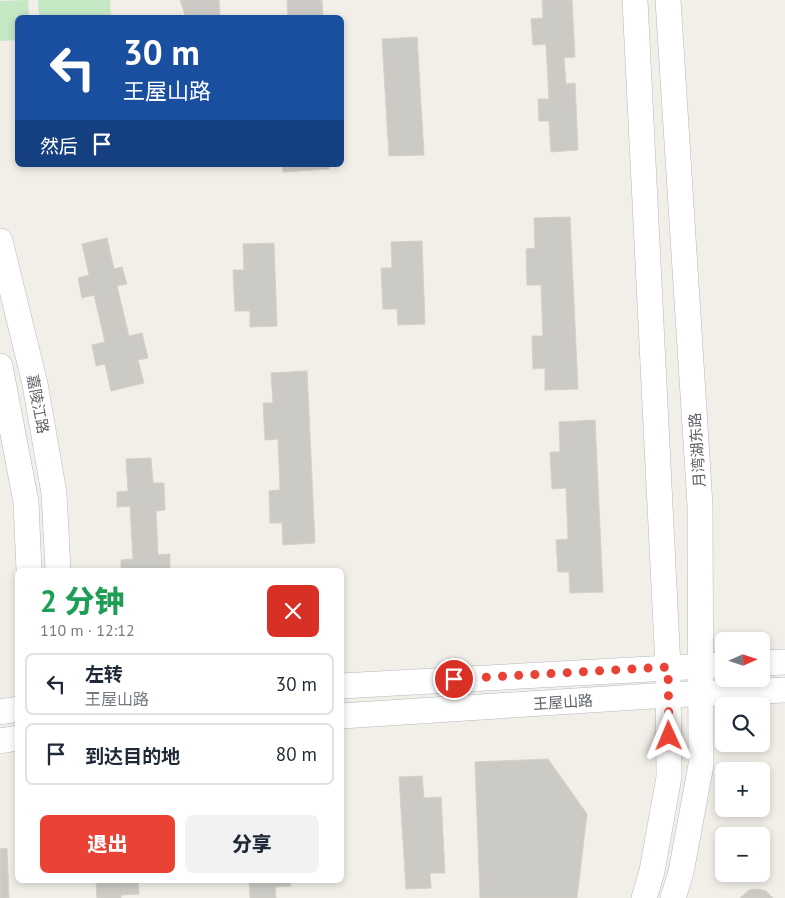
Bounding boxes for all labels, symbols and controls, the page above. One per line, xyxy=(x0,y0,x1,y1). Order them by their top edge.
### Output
text: 30 m xyxy=(123,29,200,75)
icon: left xyxy=(40,35,105,100)
text: 王屋山路 xyxy=(123,77,211,105)
icon: arrive xyxy=(88,130,116,158)
text: 然后 xyxy=(40,134,78,158)
street label: 嘉陵江路 xyxy=(23,373,53,435)
street label: 月湾湖东路 xyxy=(685,412,709,488)
text: 2 分钟 xyxy=(40,581,125,620)
button: close xyxy=(267,585,319,637)
text: 110 m · 12:12 xyxy=(40,620,135,640)
north arrow xyxy=(715,632,770,688)
map controls xyxy=(715,632,770,882)
pin xyxy=(433,658,475,700)
text: 左转 xyxy=(85,662,123,686)
icon: arrive xyxy=(440,665,468,693)
icon: left xyxy=(42,670,70,698)
text: 30 m xyxy=(276,672,317,696)
text: 王屋山路 xyxy=(85,689,149,709)
street label: 王屋山路 xyxy=(532,690,594,714)
button: search xyxy=(715,697,770,752)
position arrow xyxy=(642,709,694,761)
icon: arrive xyxy=(42,740,70,768)
text: 80 m xyxy=(276,742,317,766)
text: 到达目的地 xyxy=(85,744,180,768)
button: + xyxy=(715,762,770,817)
button: 退出 xyxy=(40,815,175,873)
button: 分享 xyxy=(185,815,319,873)
button: − xyxy=(715,827,770,882)

